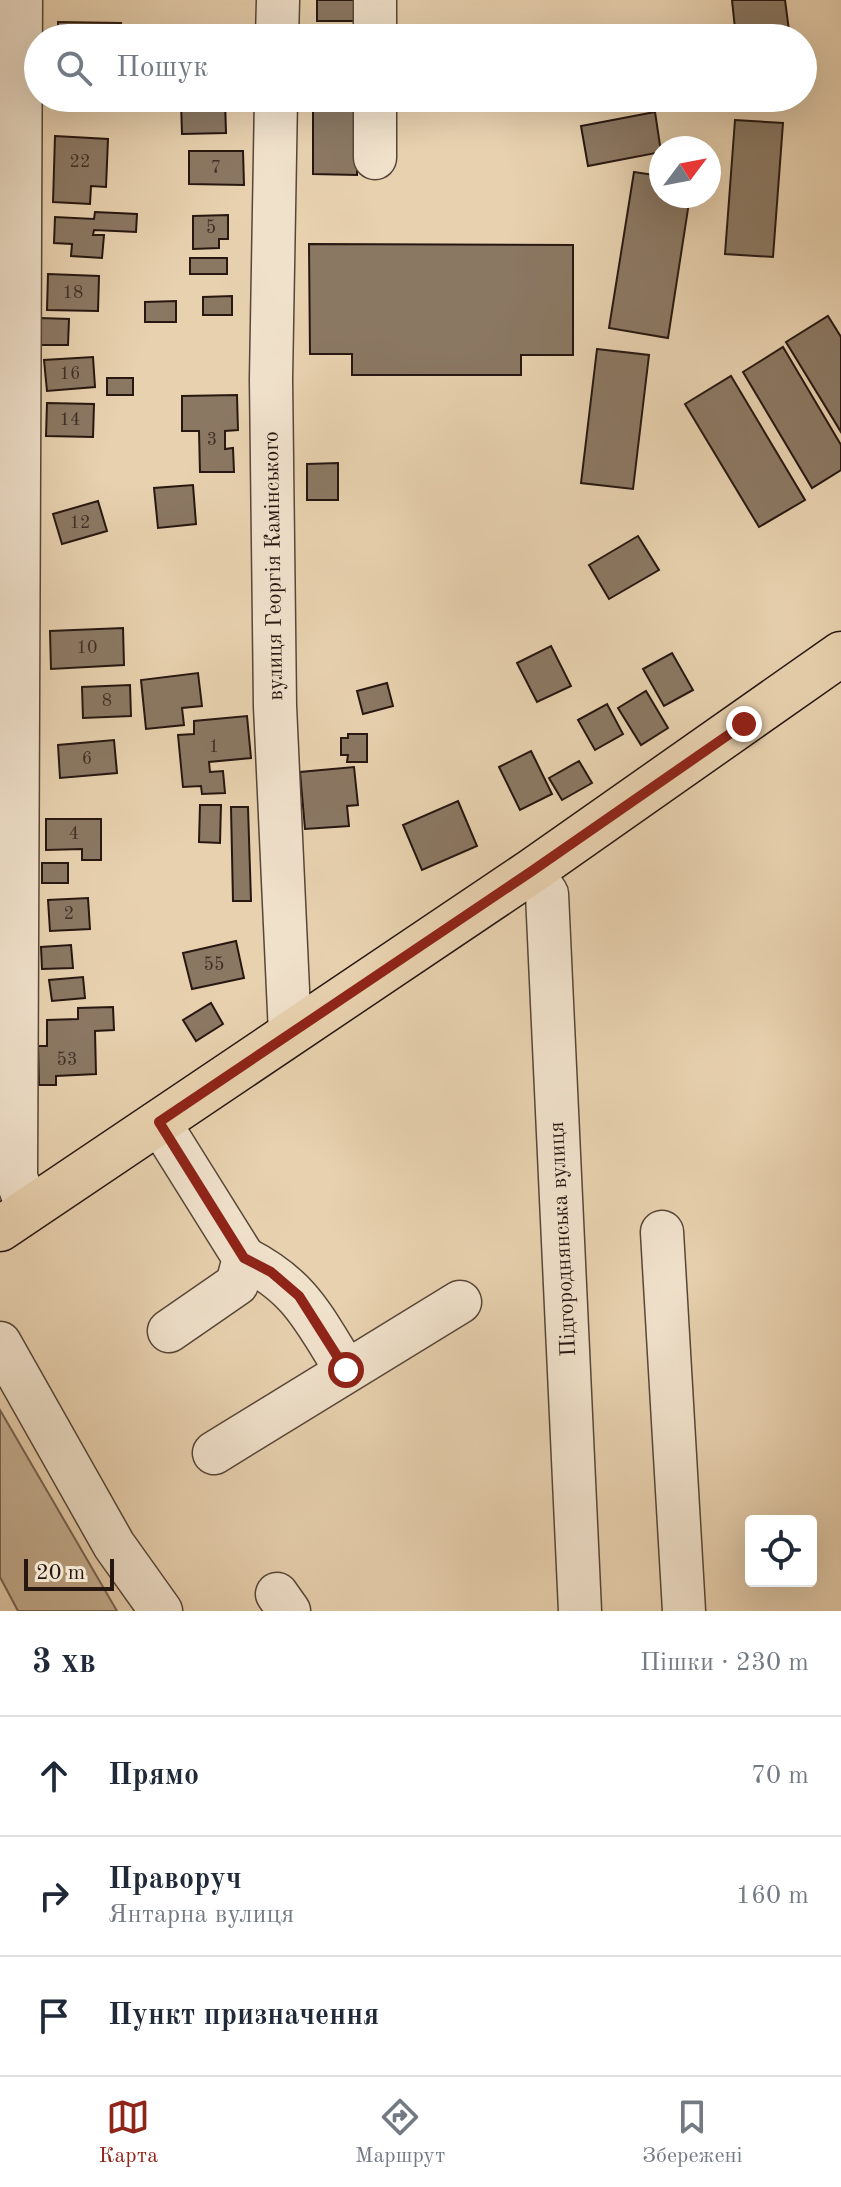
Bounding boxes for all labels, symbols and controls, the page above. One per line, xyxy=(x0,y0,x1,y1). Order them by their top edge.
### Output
search box xyxy=(24,24,817,112)
icon: search xyxy=(52,46,96,90)
text: Пошук xyxy=(116,53,208,83)
north arrow xyxy=(649,136,721,208)
house number: 22 xyxy=(70,153,90,171)
house number: 7 xyxy=(211,159,221,177)
house number: 5 xyxy=(206,219,216,237)
house number: 18 xyxy=(63,284,83,302)
house number: 16 xyxy=(60,365,80,383)
house number: 14 xyxy=(60,411,80,429)
house number: 3 xyxy=(207,431,217,449)
street label: вулиця Георгія Камінського xyxy=(261,431,287,701)
house number: 12 xyxy=(70,514,90,532)
house number: 10 xyxy=(77,639,97,657)
house number: 8 xyxy=(102,692,112,710)
route end xyxy=(726,706,762,742)
house number: 1 xyxy=(209,738,219,756)
house number: 6 xyxy=(82,750,92,768)
house number: 4 xyxy=(69,825,79,843)
house number: 2 xyxy=(64,905,74,923)
house number: 55 xyxy=(204,956,224,974)
house number: 53 xyxy=(57,1051,77,1069)
street label: Підгороднянська вулиця xyxy=(546,1121,580,1357)
route start xyxy=(328,1352,364,1388)
map controls xyxy=(745,1515,817,1587)
button: locate xyxy=(745,1515,817,1587)
scale bar xyxy=(24,1555,114,1591)
text: 20 m xyxy=(36,1562,85,1584)
text: 3 хв xyxy=(32,1646,96,1680)
text: Пішки · 230 m xyxy=(640,1650,809,1676)
icon: ahead xyxy=(32,1754,76,1798)
text: Прямо xyxy=(108,1761,199,1791)
text: 70 m xyxy=(751,1763,809,1789)
text: Праворуч xyxy=(108,1865,242,1895)
icon: right xyxy=(32,1874,76,1918)
text: 160 m xyxy=(736,1883,809,1909)
text: Янтарна вулиця xyxy=(108,1902,294,1928)
icon: arrive xyxy=(32,1994,76,2038)
text: Пункт призначення xyxy=(108,2001,379,2031)
tab: Карта xyxy=(98,2095,158,2170)
tab: Маршрут xyxy=(355,2095,445,2170)
tab: Збережені xyxy=(642,2095,743,2170)

